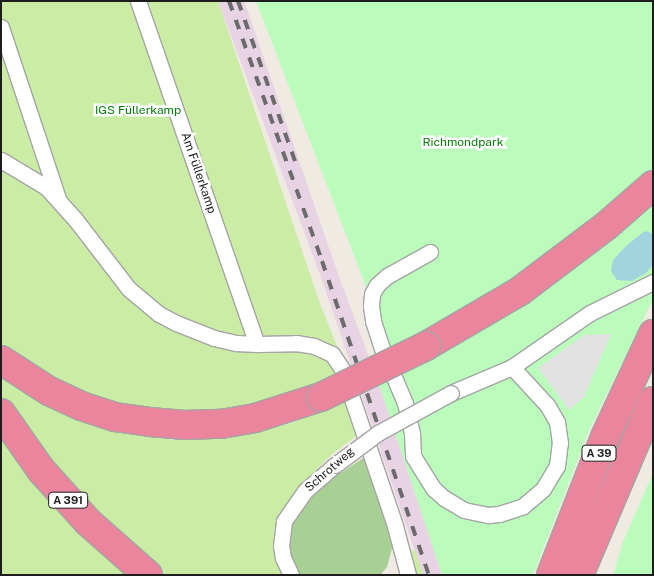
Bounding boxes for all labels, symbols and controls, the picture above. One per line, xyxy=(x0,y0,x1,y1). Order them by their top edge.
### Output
park label: IGS Füllerkamp xyxy=(95,104,181,118)
street label: Am Füllerkamp xyxy=(177,131,219,215)
park label: Richmondpark xyxy=(423,136,503,150)
road number: A 39 xyxy=(580,444,618,462)
street label: Schrotweg xyxy=(302,445,358,495)
road number: A 391 xyxy=(48,492,88,508)

